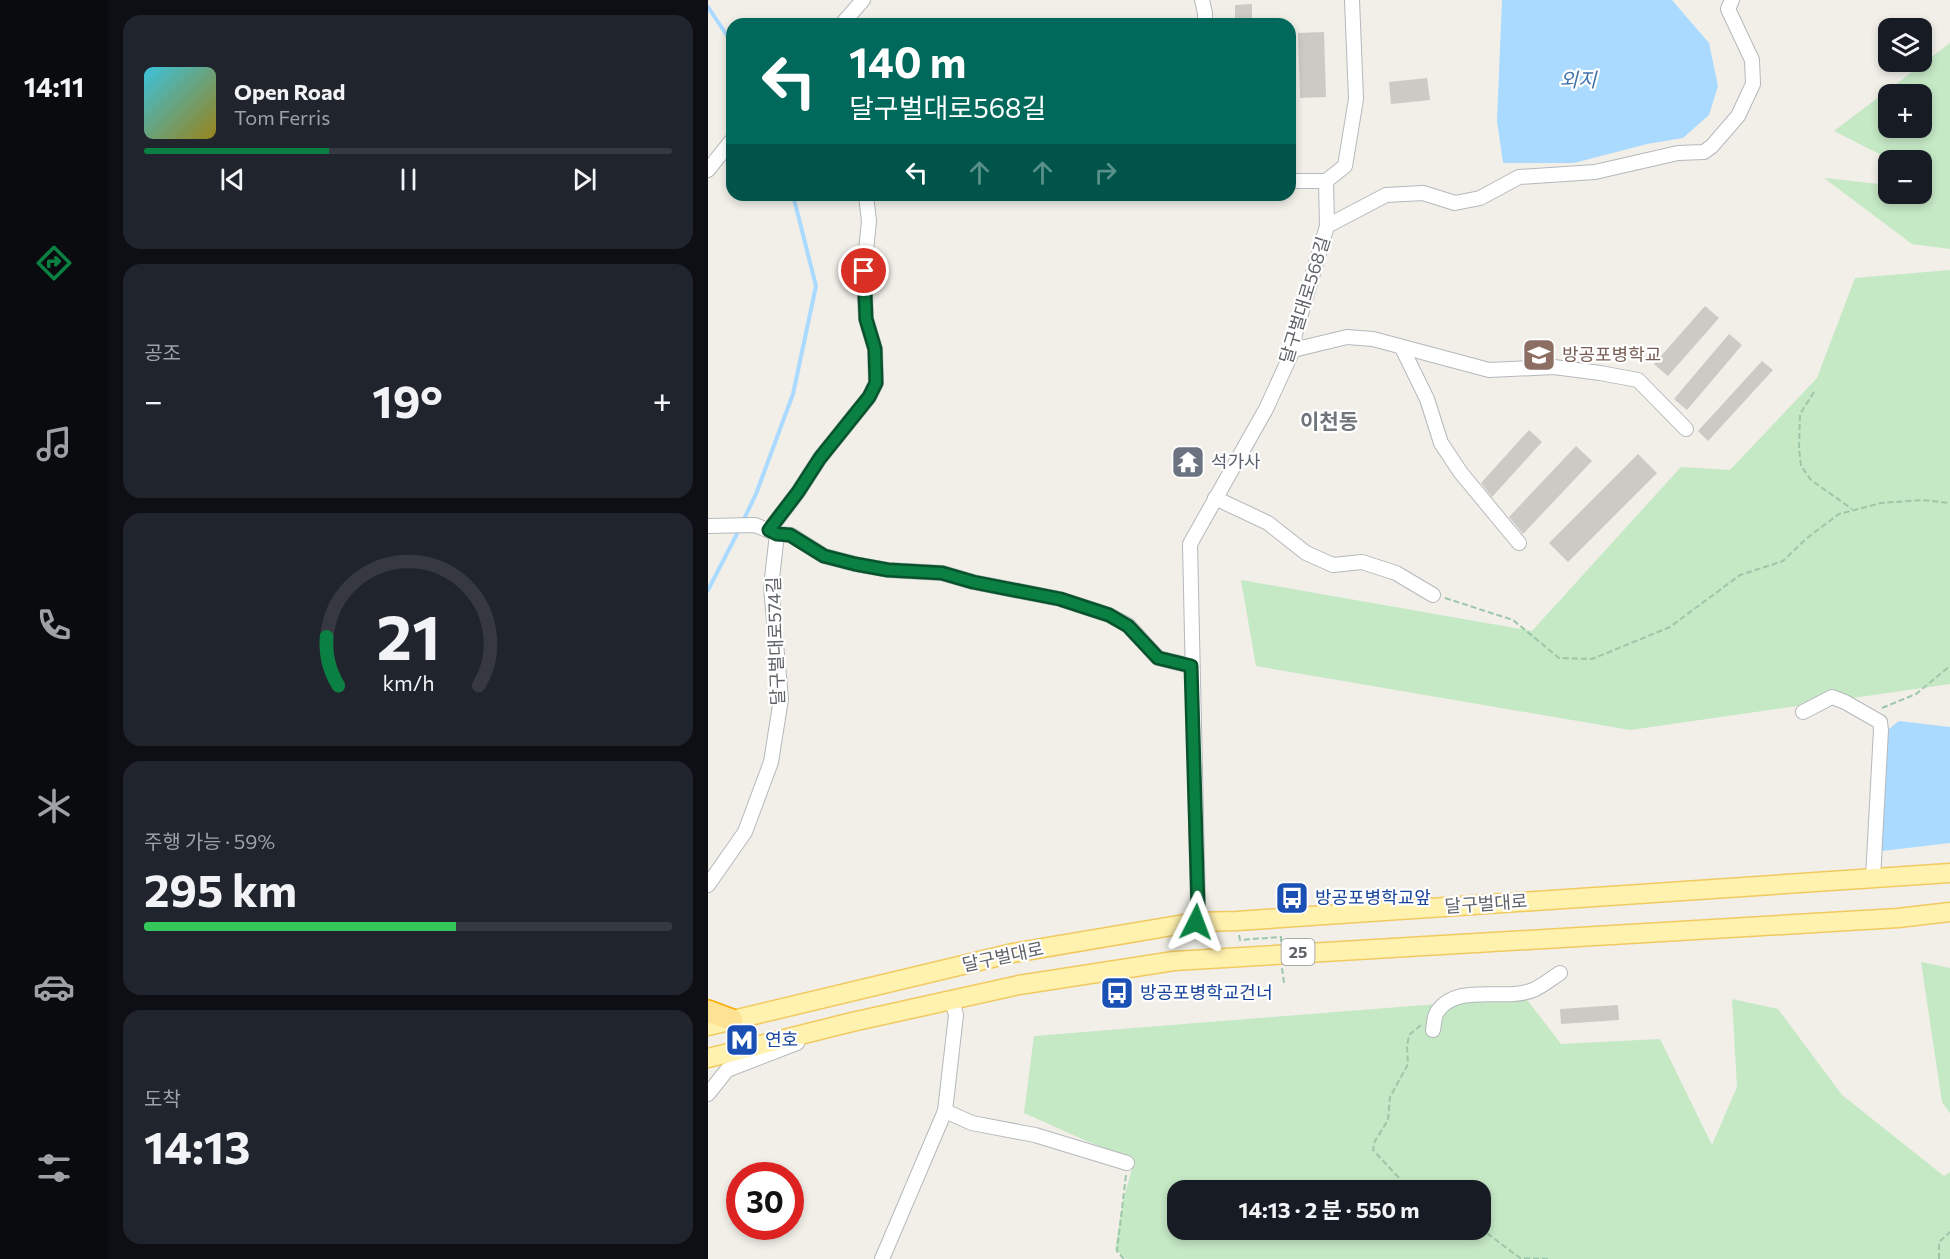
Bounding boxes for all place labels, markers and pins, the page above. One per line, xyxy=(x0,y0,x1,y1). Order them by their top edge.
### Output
pin xyxy=(838,245,889,296)
school or university icon: 방공포병학교 xyxy=(1521,337,1557,373)
place label: 방공포병학교 xyxy=(1562,343,1661,365)
temple icon: 석가사 xyxy=(1170,444,1206,480)
place label: 석가사 xyxy=(1211,450,1261,472)
bus stop icon: 방공포병학교앞 xyxy=(1274,880,1310,916)
place label: 방공포병학교앞 xyxy=(1315,886,1431,908)
bus stop icon: 방공포병학교건너 xyxy=(1099,975,1135,1011)
place label: 방공포병학교건너 xyxy=(1140,981,1272,1003)
metro station icon: 연호 xyxy=(724,1022,760,1058)
place label: 연호 xyxy=(765,1028,798,1050)

